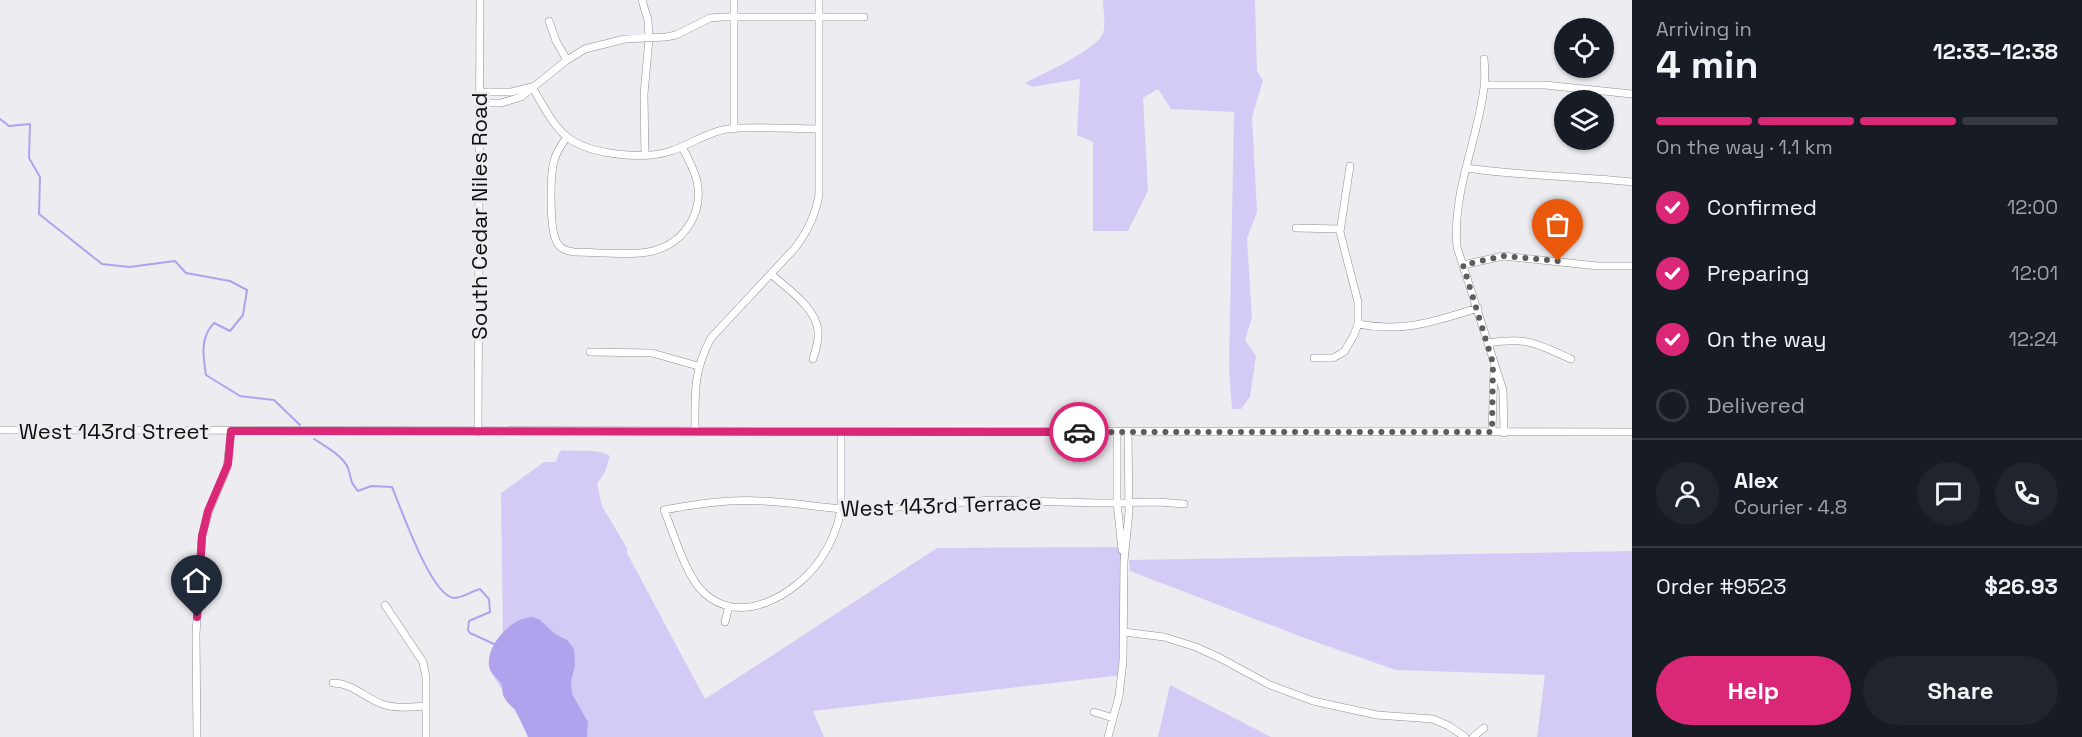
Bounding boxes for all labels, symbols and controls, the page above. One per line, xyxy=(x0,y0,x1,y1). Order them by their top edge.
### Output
text: Arriving in xyxy=(1656,16,1752,42)
map controls xyxy=(1554,18,1614,150)
button: locate xyxy=(1554,18,1614,78)
text: 12:33–12:38 xyxy=(1933,37,2058,65)
text: 4 min xyxy=(1656,40,1758,89)
button: layers xyxy=(1554,90,1614,150)
street label: South Cedar Niles Road xyxy=(465,92,493,340)
text: On the way · 1.1 km xyxy=(1656,134,1833,160)
icon: check xyxy=(1656,191,1689,224)
text: Confirmed xyxy=(1707,193,1817,221)
text: 12:00 xyxy=(2007,194,2058,220)
pin xyxy=(1532,199,1583,261)
icon: bag xyxy=(1541,208,1574,241)
icon: check xyxy=(1656,257,1689,290)
text: Preparing xyxy=(1707,259,1809,287)
text: 12:01 xyxy=(2011,260,2058,286)
icon: check xyxy=(1656,323,1689,356)
text: On the way xyxy=(1707,325,1826,353)
text: 12:24 xyxy=(2009,326,2058,352)
text: Delivered xyxy=(1707,391,1805,419)
courier xyxy=(1049,402,1109,462)
icon: car xyxy=(1063,416,1096,449)
street label: West 143rd Street xyxy=(19,417,209,445)
button: person xyxy=(1656,462,1719,525)
button: chat xyxy=(1917,462,1980,525)
button: phone xyxy=(1995,462,2058,525)
text: Alex xyxy=(1734,466,1779,494)
street label: West 143rd Terrace xyxy=(840,488,1042,522)
text: Courier · 4.8 xyxy=(1734,494,1847,520)
pin xyxy=(171,555,222,617)
icon: home xyxy=(180,564,213,597)
text: Order #9523 xyxy=(1656,572,1787,600)
text: $26.93 xyxy=(1985,572,2058,600)
button: Help xyxy=(1656,656,1851,725)
button: Share xyxy=(1863,656,2058,725)

